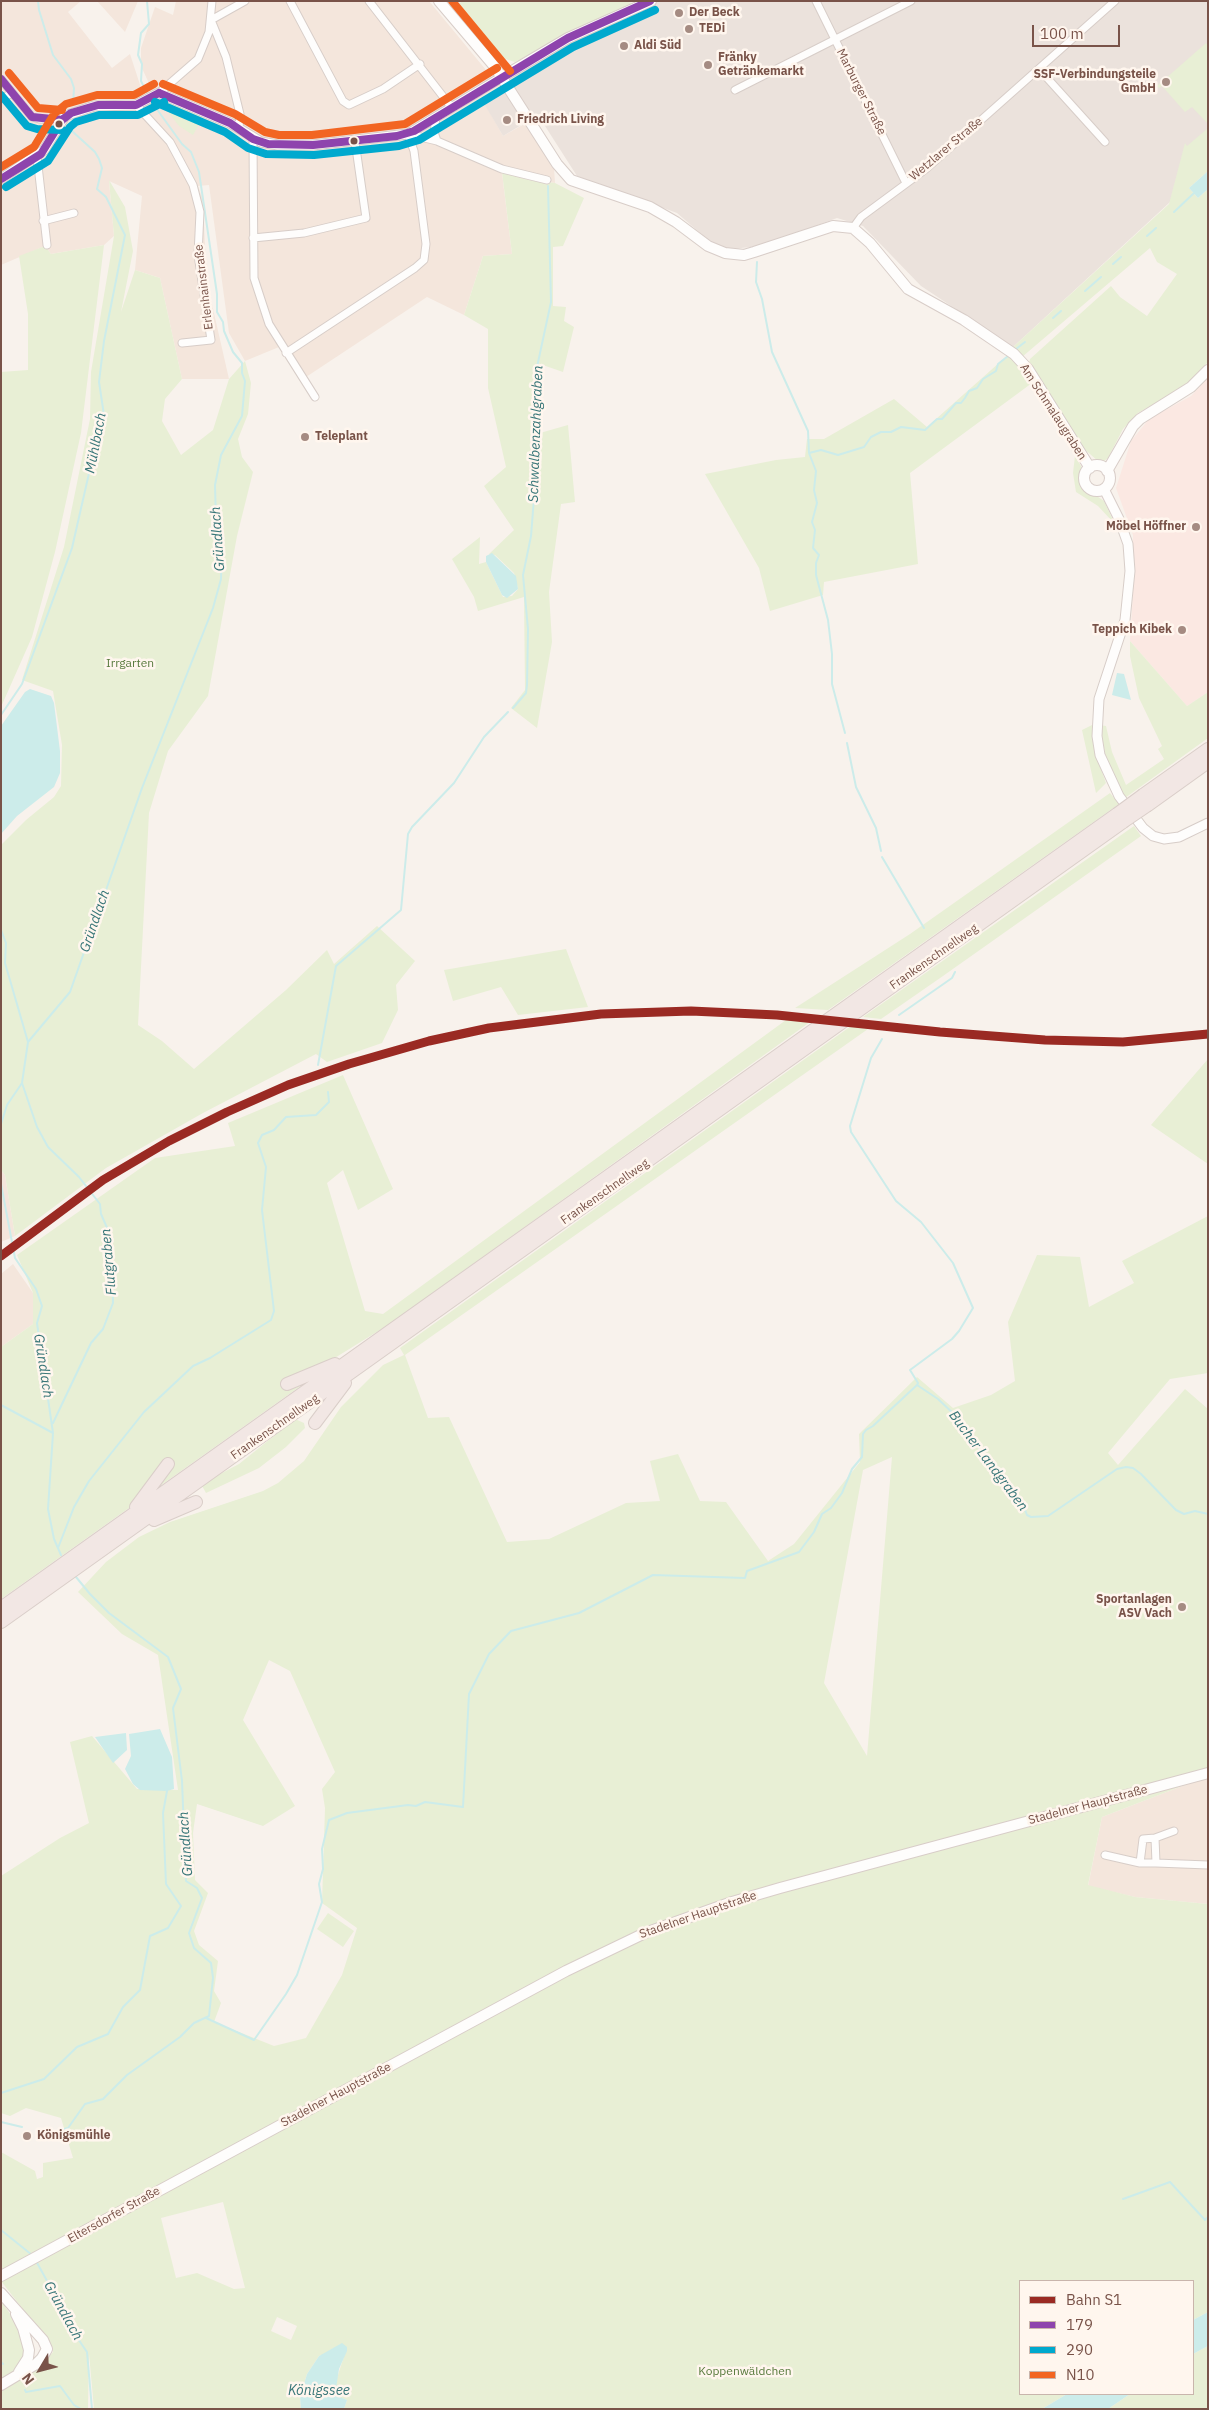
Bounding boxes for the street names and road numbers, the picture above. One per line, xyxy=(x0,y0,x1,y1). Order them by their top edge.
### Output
street label: Marburger Straße xyxy=(833,47,889,137)
street label: Wetzlarer Straße xyxy=(907,114,985,184)
street label: Erlenhainstraße xyxy=(192,243,216,331)
street label: Am Schmalaugraben xyxy=(1017,361,1089,463)
street label: Frankenschnellweg xyxy=(887,921,981,993)
street label: Frankenschnellweg xyxy=(558,1156,652,1228)
street label: Frankenschnellweg xyxy=(228,1391,322,1463)
street label: Stadelner Hauptstraße xyxy=(1027,1782,1149,1828)
street label: Stadelner Hauptstraße xyxy=(638,1888,758,1942)
street label: Stadelner Hauptstraße xyxy=(278,2060,394,2130)
street label: Eltersdorfer Straße xyxy=(65,2184,163,2246)

